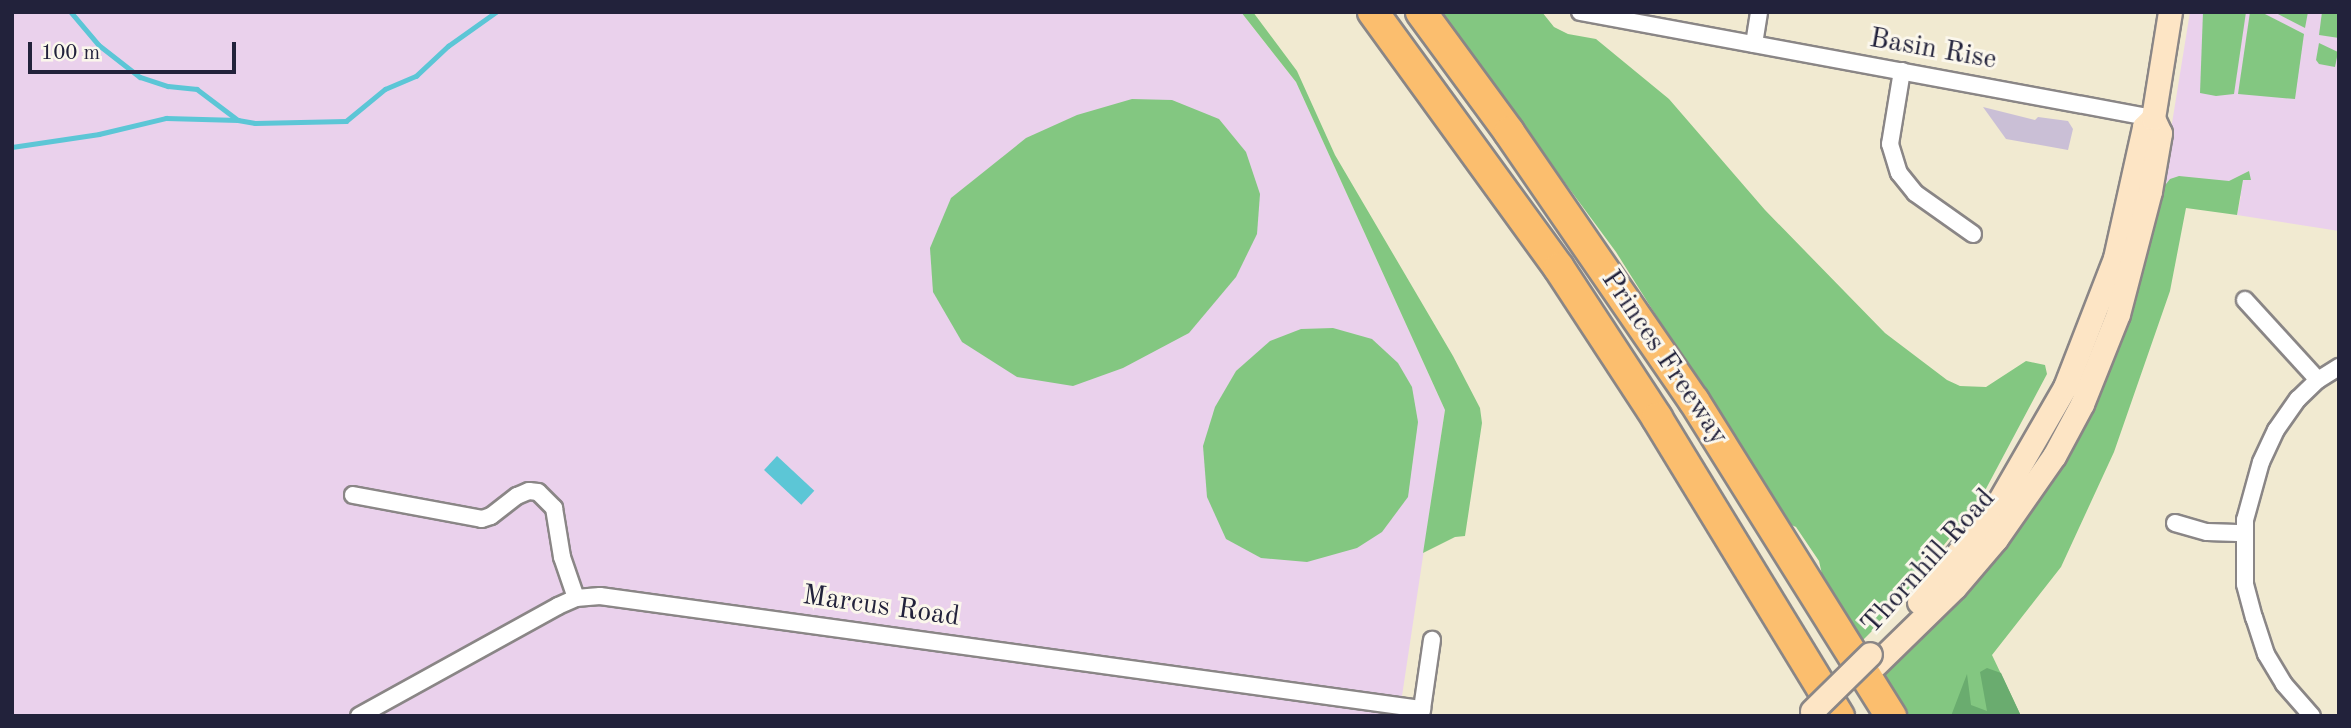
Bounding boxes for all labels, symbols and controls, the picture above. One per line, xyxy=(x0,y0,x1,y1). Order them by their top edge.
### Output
street label: Basin Rise xyxy=(1867,22,1999,78)
scale bar xyxy=(32,28,240,72)
text: 100 m xyxy=(41,43,100,64)
street label: Princes Freeway xyxy=(1593,264,1735,452)
street label: Thornhill Road xyxy=(1855,482,2003,642)
street label: Marcus Road xyxy=(800,579,962,635)

